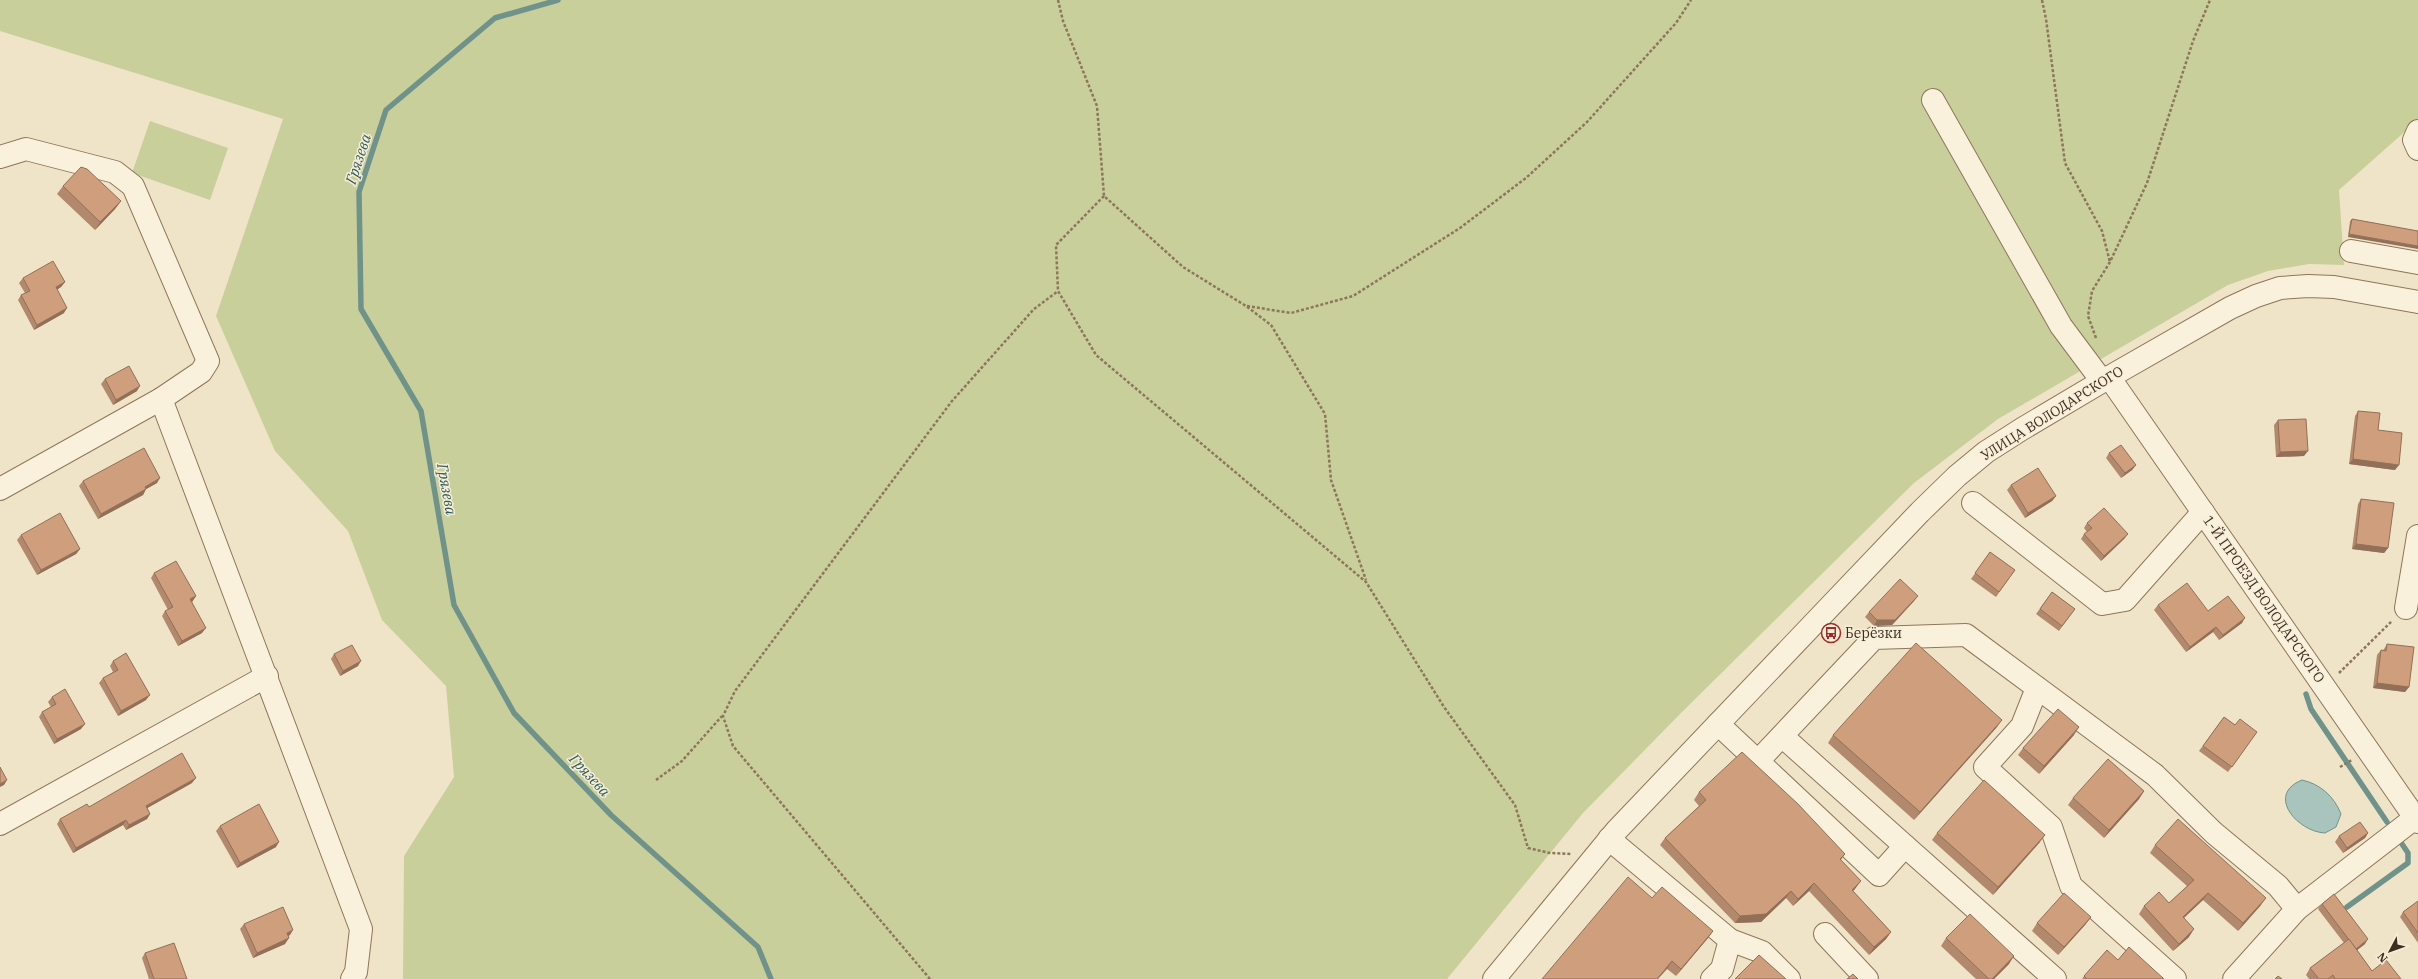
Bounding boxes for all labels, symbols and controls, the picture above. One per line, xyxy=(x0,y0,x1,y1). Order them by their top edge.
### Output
water label: Грязева xyxy=(341,131,375,188)
street label: УЛИЦА ВОЛОДАРСКОГО xyxy=(1977,362,2127,464)
water label: Грязева xyxy=(433,461,461,517)
street label: 1-Й ПРОЕЗД ВОЛОДАРСКОГО xyxy=(2199,512,2329,686)
bus stop icon: Берёзки xyxy=(1820,622,1842,644)
place label: Берёзки xyxy=(1845,624,1902,642)
water label: Грязева xyxy=(565,749,615,801)
north arrow xyxy=(2370,931,2410,971)
text: N xyxy=(2374,949,2391,965)

